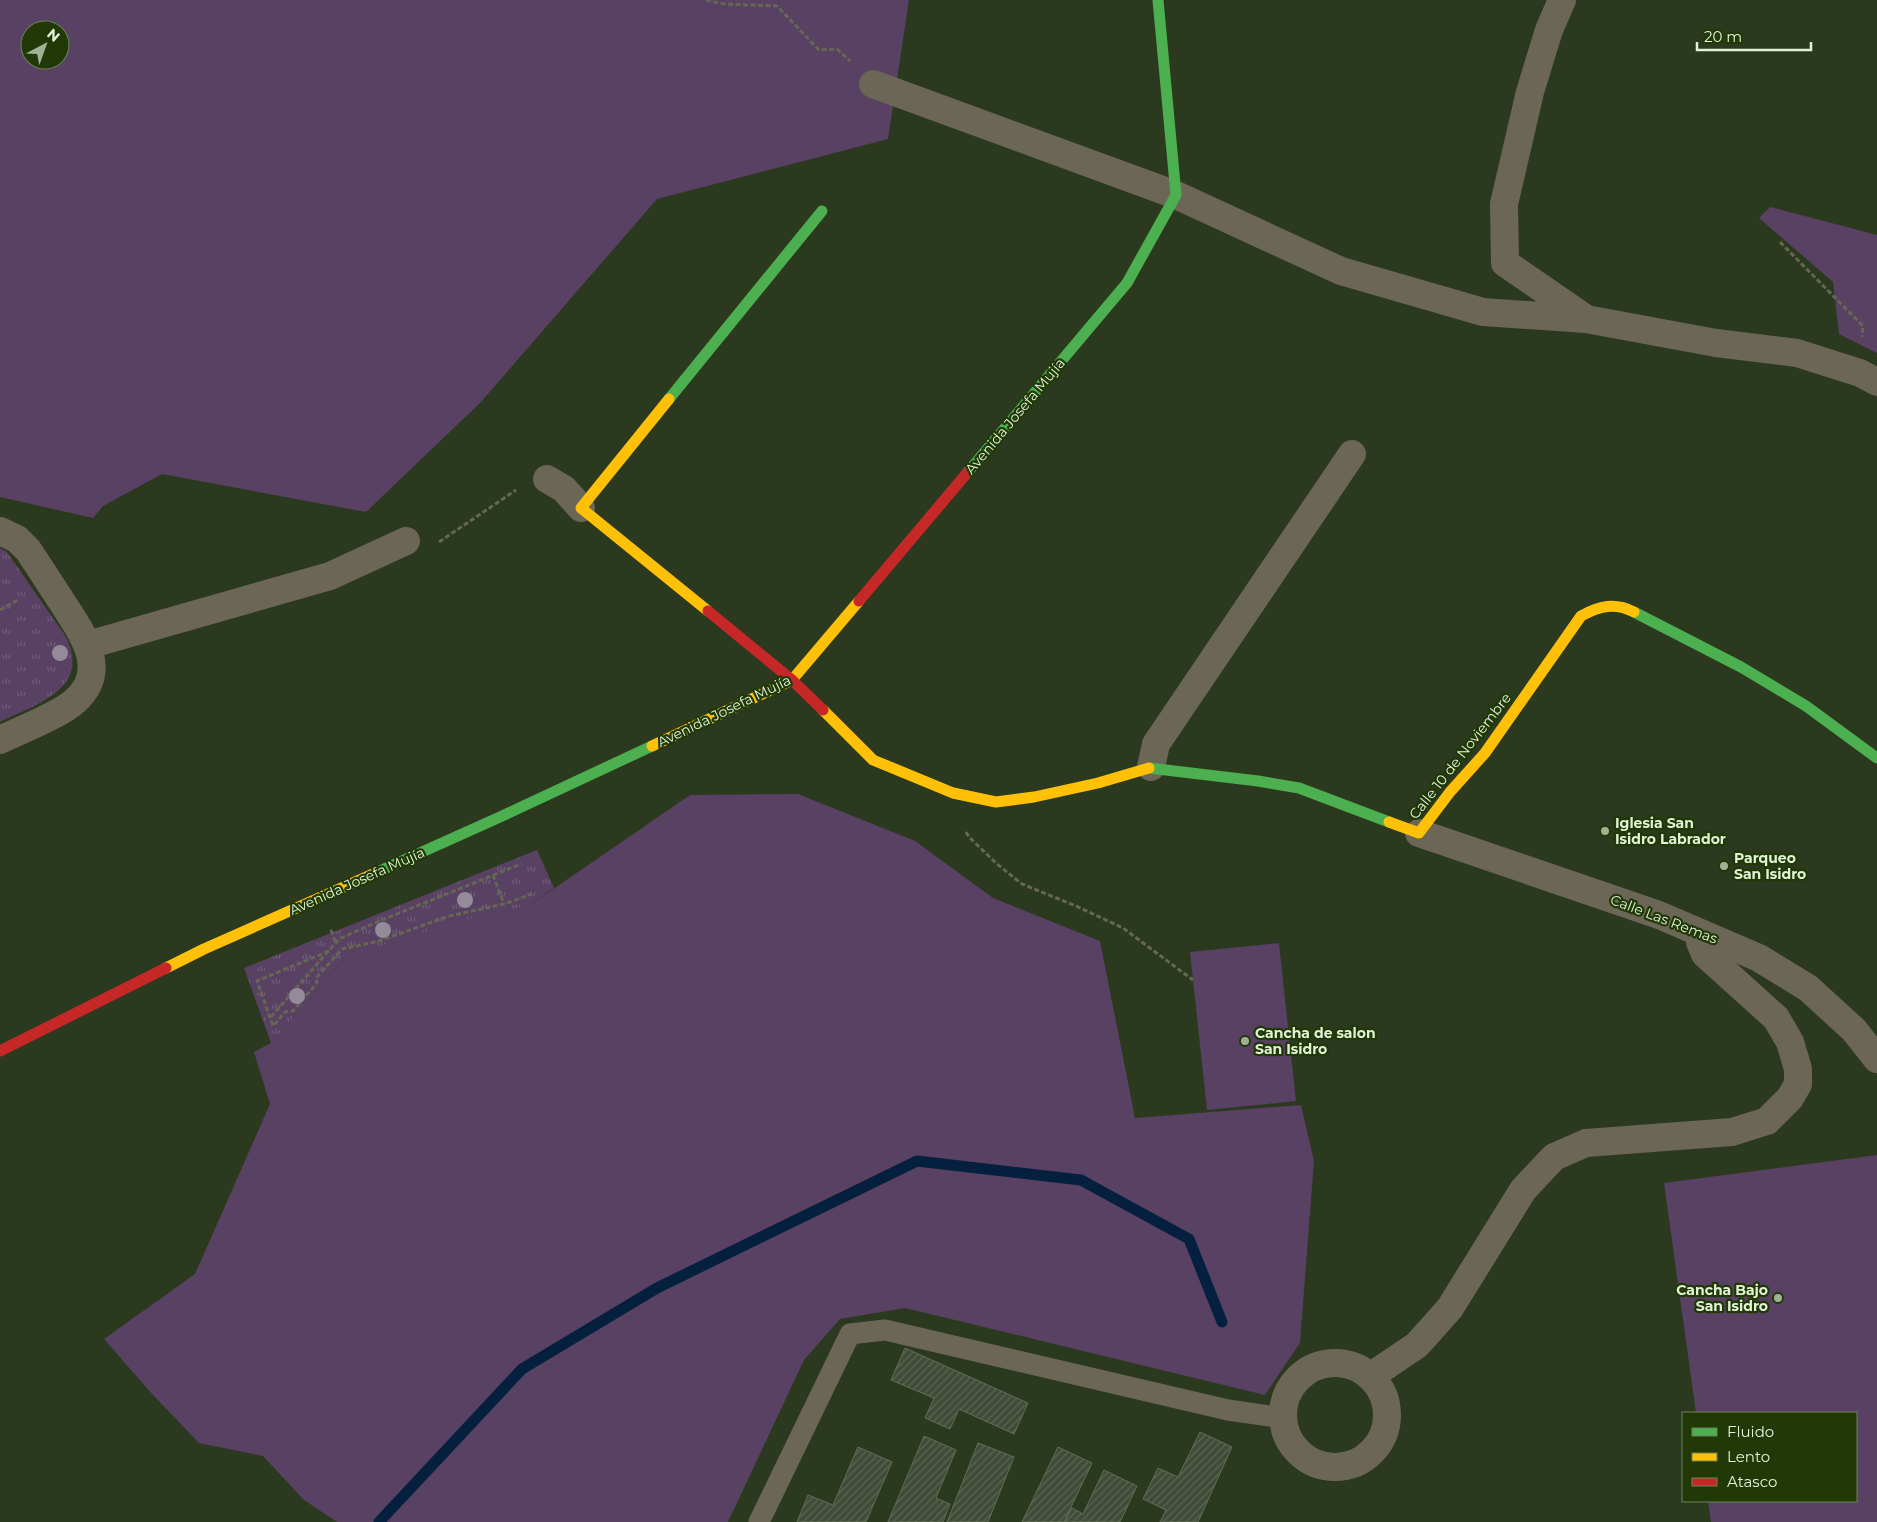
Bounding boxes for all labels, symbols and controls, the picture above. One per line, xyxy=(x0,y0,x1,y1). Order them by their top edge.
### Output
north arrow xyxy=(20,20,70,70)
scale bar xyxy=(1697,20,1811,52)
text: N xyxy=(43,25,64,46)
text: 20 m xyxy=(1704,27,1742,46)
street label: Avenida Josefa Mujía xyxy=(961,354,1069,478)
street label: Avenida Josefa Mujía xyxy=(654,671,794,751)
street label: Calle 10 de Noviembre xyxy=(1405,689,1515,823)
place label: Iglesia San Isidro Labrador xyxy=(1615,814,1726,848)
marker: Iglesia San Isidro Labrador xyxy=(1599,825,1611,837)
street label: Avenida Josefa Mujía xyxy=(286,843,428,919)
place label: Parqueo San Isidro xyxy=(1734,849,1806,883)
marker: Parqueo San Isidro xyxy=(1718,860,1730,872)
street label: Calle Las Remas xyxy=(1608,890,1720,948)
place label: Cancha de salon San Isidro xyxy=(1255,1024,1376,1058)
marker: Cancha de salon San Isidro xyxy=(1239,1035,1251,1047)
place label: Cancha Bajo San Isidro xyxy=(1676,1281,1768,1315)
marker: Cancha Bajo San Isidro xyxy=(1772,1292,1784,1304)
legend xyxy=(1682,1412,1857,1502)
text: Fluido xyxy=(1727,1422,1774,1441)
text: Lento xyxy=(1727,1447,1770,1466)
text: Atasco xyxy=(1727,1472,1777,1491)

